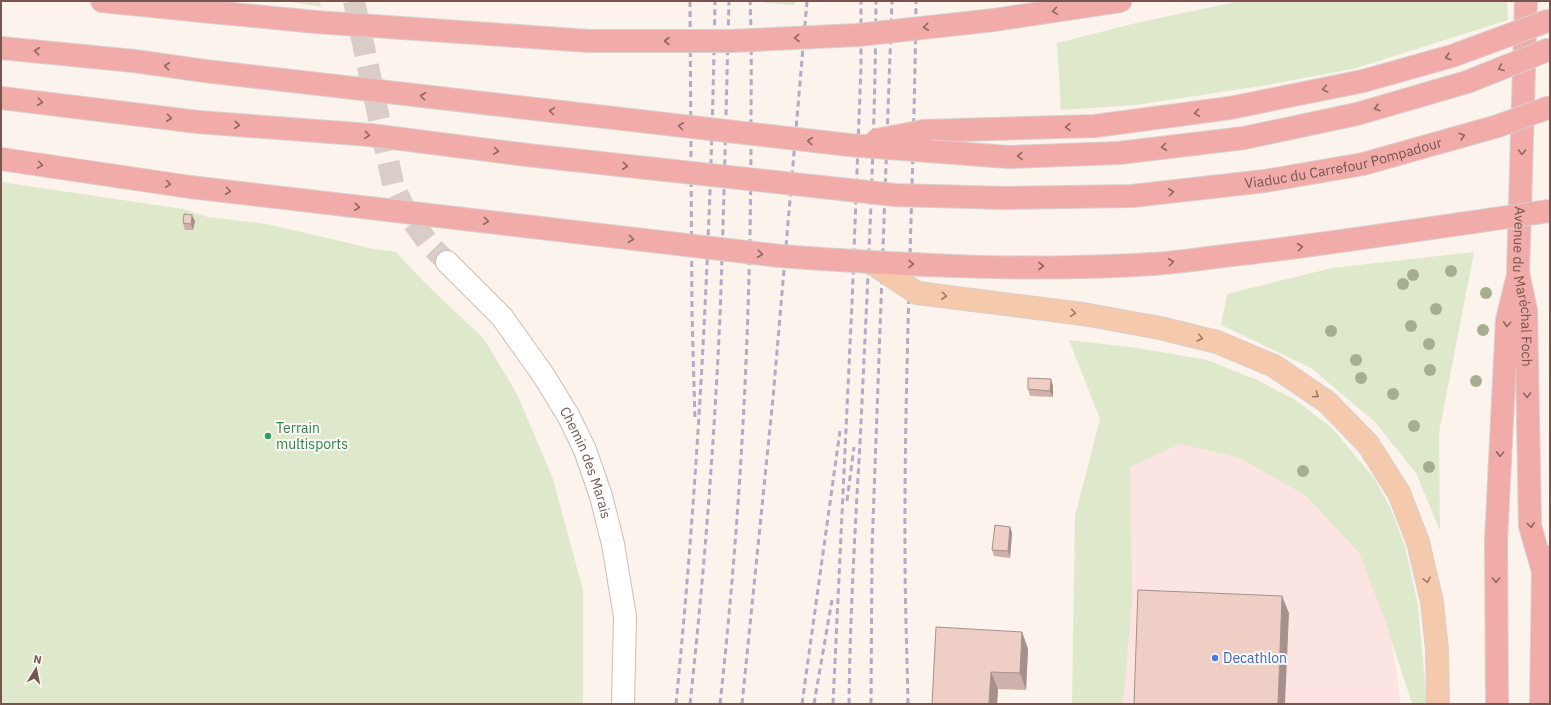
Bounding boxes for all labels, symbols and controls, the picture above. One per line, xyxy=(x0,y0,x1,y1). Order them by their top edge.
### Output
one-way arrow xyxy=(1052,6,1058,15)
one-way arrow xyxy=(923,23,929,32)
one-way arrow xyxy=(794,34,800,42)
one-way arrow xyxy=(664,37,670,45)
one-way arrow xyxy=(34,47,40,56)
one-way arrow xyxy=(1444,52,1451,61)
one-way arrow xyxy=(164,62,170,71)
one-way arrow xyxy=(1497,64,1504,72)
one-way arrow xyxy=(1321,84,1328,93)
one-way arrow xyxy=(420,92,426,101)
one-way arrow xyxy=(37,97,43,106)
one-way arrow xyxy=(1374,103,1381,112)
one-way arrow xyxy=(549,107,555,116)
one-way arrow xyxy=(1194,108,1200,117)
one-way arrow xyxy=(166,113,172,122)
one-way arrow xyxy=(234,120,240,129)
one-way arrow xyxy=(678,122,684,131)
one-way arrow xyxy=(1065,123,1071,131)
one-way arrow xyxy=(364,130,370,139)
one-way arrow xyxy=(1459,132,1466,141)
street label: Viaduc du Carrefour Pompadour xyxy=(1244,133,1444,192)
one-way arrow xyxy=(807,137,813,146)
one-way arrow xyxy=(1160,143,1167,152)
one-way arrow xyxy=(492,146,499,155)
one-way arrow xyxy=(1518,149,1526,155)
one-way arrow xyxy=(1017,152,1023,160)
one-way arrow xyxy=(36,160,43,169)
one-way arrow xyxy=(622,161,628,170)
one-way arrow xyxy=(165,179,171,188)
one-way arrow xyxy=(225,186,231,195)
one-way arrow xyxy=(1167,188,1174,197)
one-way arrow xyxy=(354,202,360,211)
street label: Avenue du Maréchal Foch xyxy=(1509,206,1536,367)
one-way arrow xyxy=(483,217,490,226)
one-way arrow xyxy=(628,235,634,244)
one-way arrow xyxy=(1297,242,1303,251)
one-way arrow xyxy=(757,249,763,258)
one-way arrow xyxy=(1168,258,1174,267)
one-way arrow xyxy=(908,260,914,269)
one-way arrow xyxy=(1038,262,1044,271)
one-way arrow xyxy=(941,291,947,300)
one-way arrow xyxy=(1070,308,1076,317)
one-way arrow xyxy=(1502,321,1511,327)
one-way arrow xyxy=(1197,333,1204,342)
one-way arrow xyxy=(1312,390,1319,397)
one-way arrow xyxy=(1523,392,1531,398)
street label: Chemin des Marais xyxy=(556,403,615,521)
place label: Terrain multisports xyxy=(276,419,348,453)
marker: Terrain multisports xyxy=(263,431,273,441)
one-way arrow xyxy=(1496,451,1504,457)
one-way arrow xyxy=(1526,522,1535,528)
one-way arrow xyxy=(1422,576,1431,583)
one-way arrow xyxy=(1492,577,1500,583)
north arrow xyxy=(16,649,56,689)
place label: Decathlon xyxy=(1223,649,1287,667)
text: N xyxy=(33,652,43,667)
marker: Decathlon xyxy=(1210,653,1220,663)

